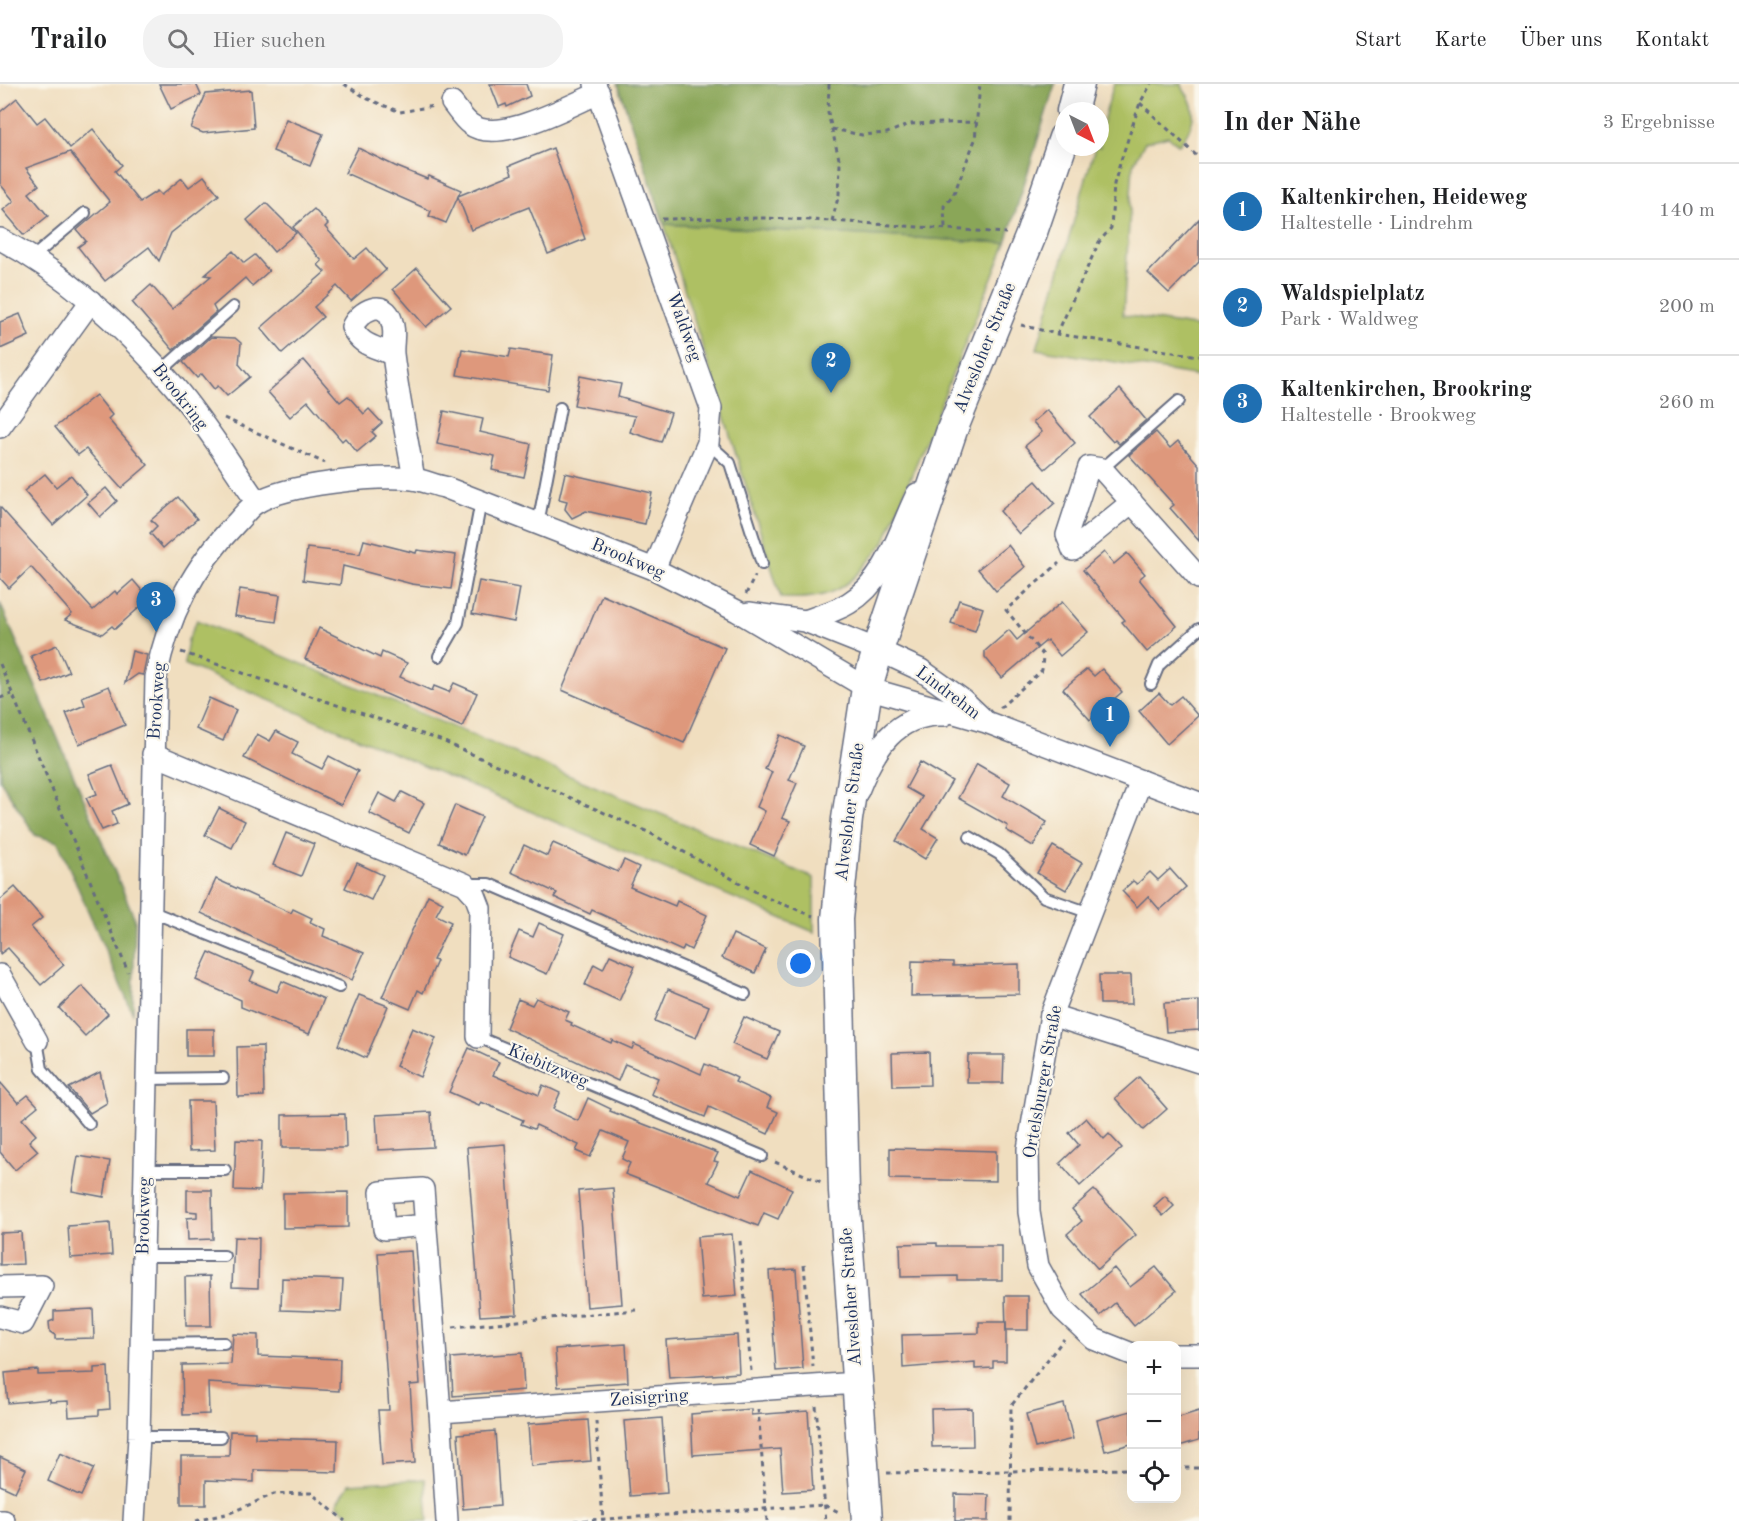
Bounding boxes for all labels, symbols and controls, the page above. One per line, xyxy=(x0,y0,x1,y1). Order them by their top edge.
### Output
search box xyxy=(143,14,563,68)
icon: search xyxy=(164,25,197,58)
text: Trailo xyxy=(30,27,107,55)
text: Hier suchen xyxy=(212,30,326,52)
text: Start xyxy=(1355,30,1402,51)
text: Karte xyxy=(1435,30,1486,51)
text: Über uns xyxy=(1519,30,1602,51)
text: Kontakt xyxy=(1635,30,1709,51)
north arrow xyxy=(1055,102,1109,156)
text: In der Nähe xyxy=(1223,110,1361,136)
text: 3 Ergebnisse xyxy=(1603,113,1715,133)
text: Kaltenkirchen, Heideweg xyxy=(1280,187,1527,209)
text: 1 xyxy=(1237,201,1248,221)
text: 140 m xyxy=(1659,201,1715,221)
text: Haltestelle · Lindrehm xyxy=(1280,214,1473,234)
street label: Alvesloher Straße xyxy=(951,280,1019,416)
text: Waldspielplatz xyxy=(1280,283,1425,305)
street label: Waldweg xyxy=(663,290,705,364)
text: 2 xyxy=(1237,297,1248,317)
text: 200 m xyxy=(1659,297,1715,317)
text: Park · Waldweg xyxy=(1280,310,1418,330)
pin: 2 xyxy=(812,344,850,393)
street label: Brookring xyxy=(149,360,211,434)
text: Kaltenkirchen, Brookring xyxy=(1280,379,1532,401)
text: 3 xyxy=(1237,393,1248,413)
text: 260 m xyxy=(1659,393,1715,413)
text: Haltestelle · Brookweg xyxy=(1280,406,1476,426)
street label: Brookweg xyxy=(589,535,668,583)
pin: 3 xyxy=(136,582,176,632)
street label: Brookweg xyxy=(145,661,169,741)
street label: Lindrehm xyxy=(912,663,984,723)
pin: 1 xyxy=(1090,698,1130,747)
street label: Alvesloher Straße xyxy=(833,742,867,882)
your location xyxy=(786,949,815,978)
street label: Ortelsburger Straße xyxy=(1021,1004,1065,1160)
street label: Kiebitzweg xyxy=(505,1041,591,1091)
street label: Brookweg xyxy=(134,1177,154,1255)
street label: Alvesloher Straße xyxy=(837,1227,865,1367)
map controls xyxy=(1127,1341,1181,1503)
button: + xyxy=(1127,1341,1181,1395)
street label: Zeisigring xyxy=(609,1386,689,1410)
button: − xyxy=(1127,1395,1181,1449)
button: locate xyxy=(1127,1449,1181,1503)

